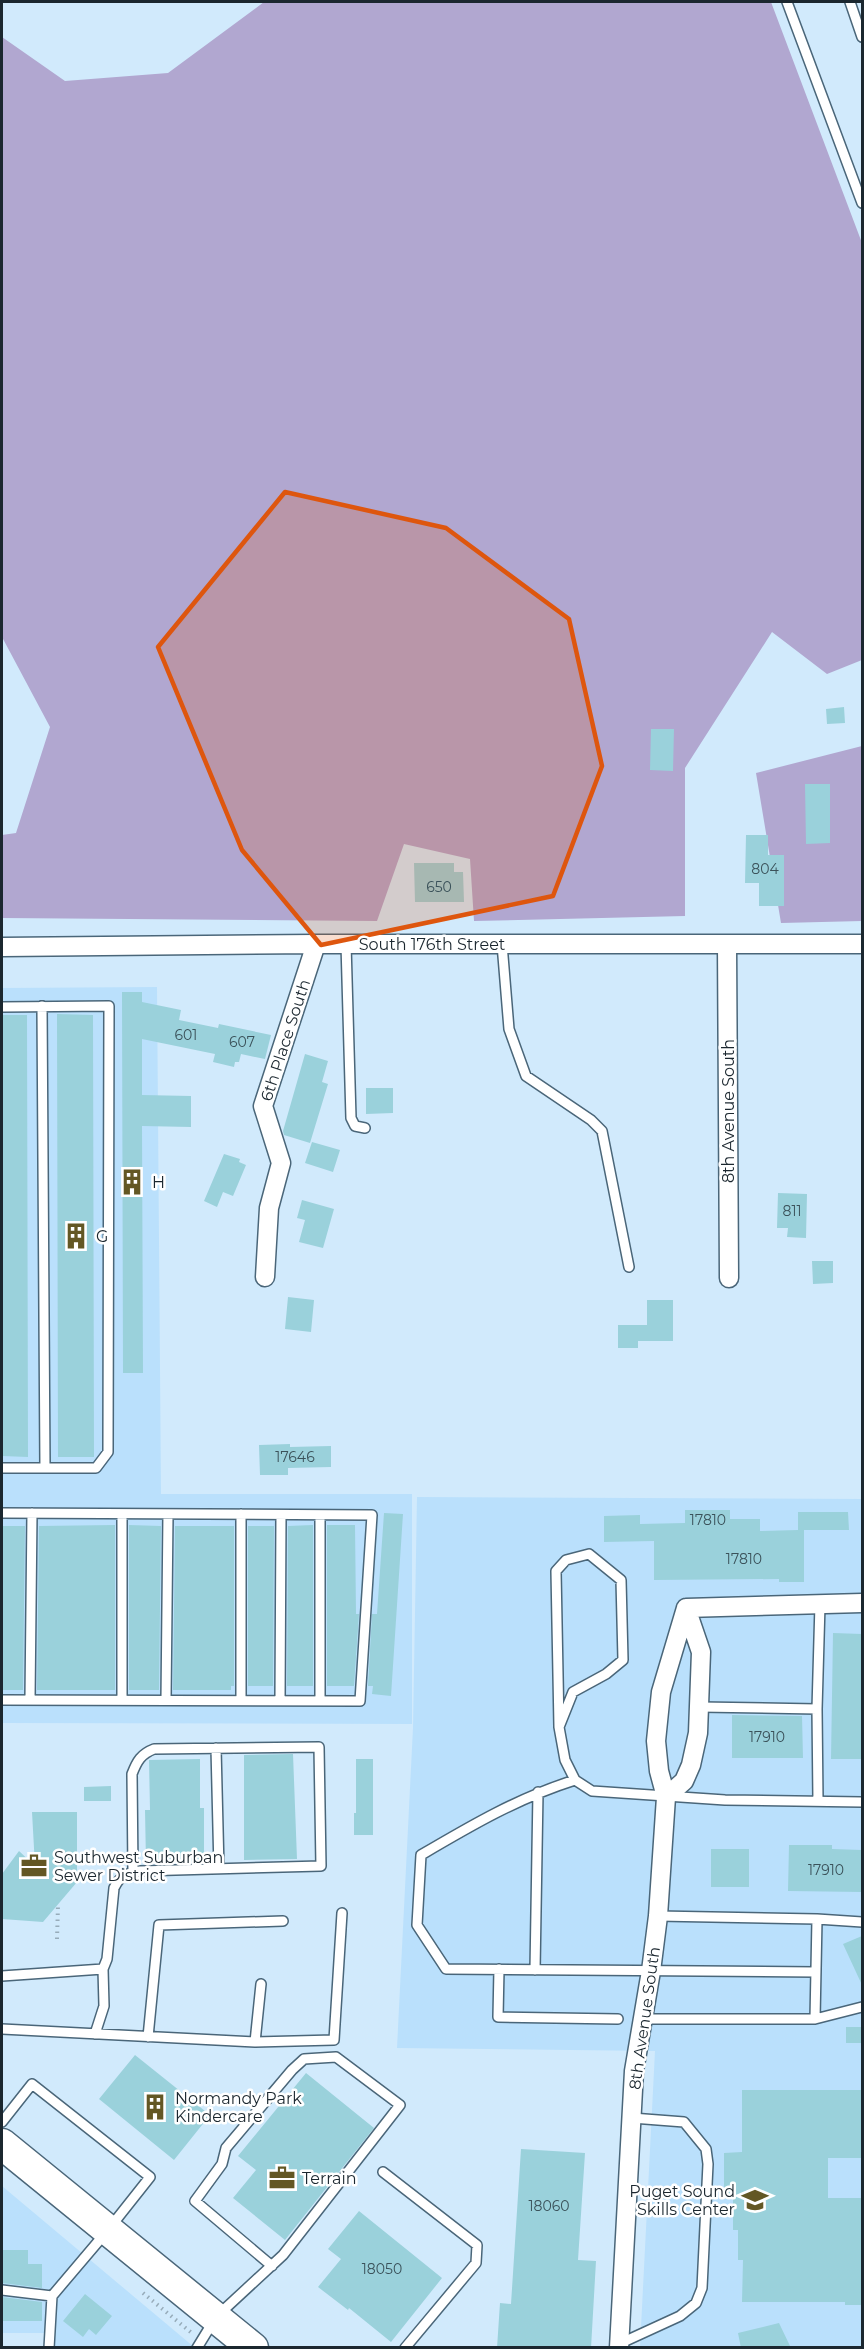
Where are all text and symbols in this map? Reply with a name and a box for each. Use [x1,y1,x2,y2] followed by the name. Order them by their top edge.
[751,860,779,878] house number: 804
[426,878,452,896] house number: 650
[359,935,506,954] street label: South 176th Street
[257,977,314,1104] street label: 6th Place South
[175,1026,197,1044] house number: 601
[229,1033,255,1051] house number: 607
[719,1039,738,1183] street label: 8th Avenue South
[117,1167,147,1197] building icon: H
[152,1173,165,1192] place label: H
[782,1202,802,1220] house number: 811
[61,1221,91,1251] building icon: G
[96,1227,108,1246] place label: G
[275,1448,315,1466] house number: 17646
[690,1511,726,1529] house number: 17810
[726,1550,762,1568] house number: 17810
[749,1728,785,1746] house number: 17910
[54,1848,223,1885] place label: Southwest Suburban Sewer District
[19,1851,49,1881] office icon: Southwest Suburban Sewer District
[808,1861,844,1879] house number: 17910
[625,1945,664,2091] street label: 8th Avenue South
[175,2089,302,2126] place label: Normandy Park Kindercare
[140,2092,170,2122] building icon: Normandy Park Kindercare
[267,2163,297,2193] office icon: Terrain
[302,2169,357,2188] place label: Terrain
[629,2182,735,2219] place label: Puget Sound Skills Center
[740,2185,770,2215] school or university icon: Puget Sound Skills Center
[528,2197,570,2215] house number: 18060
[362,2260,402,2278] house number: 18050

